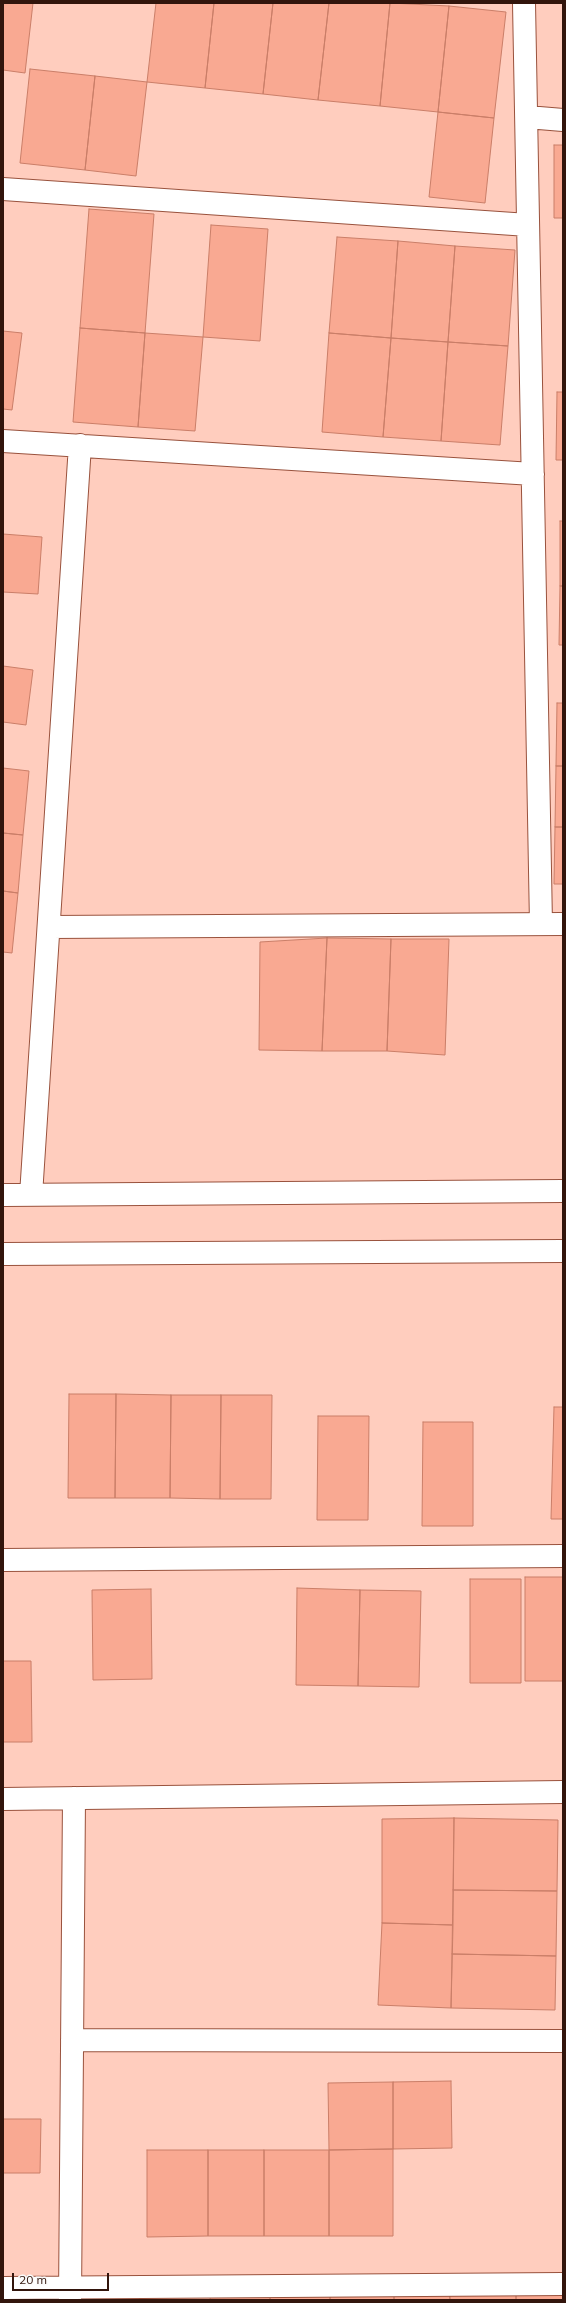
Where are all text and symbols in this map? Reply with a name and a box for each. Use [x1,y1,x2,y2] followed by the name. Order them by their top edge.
[14,2265,111,2291] scale bar
[19,2272,47,2287] text: 20 m

